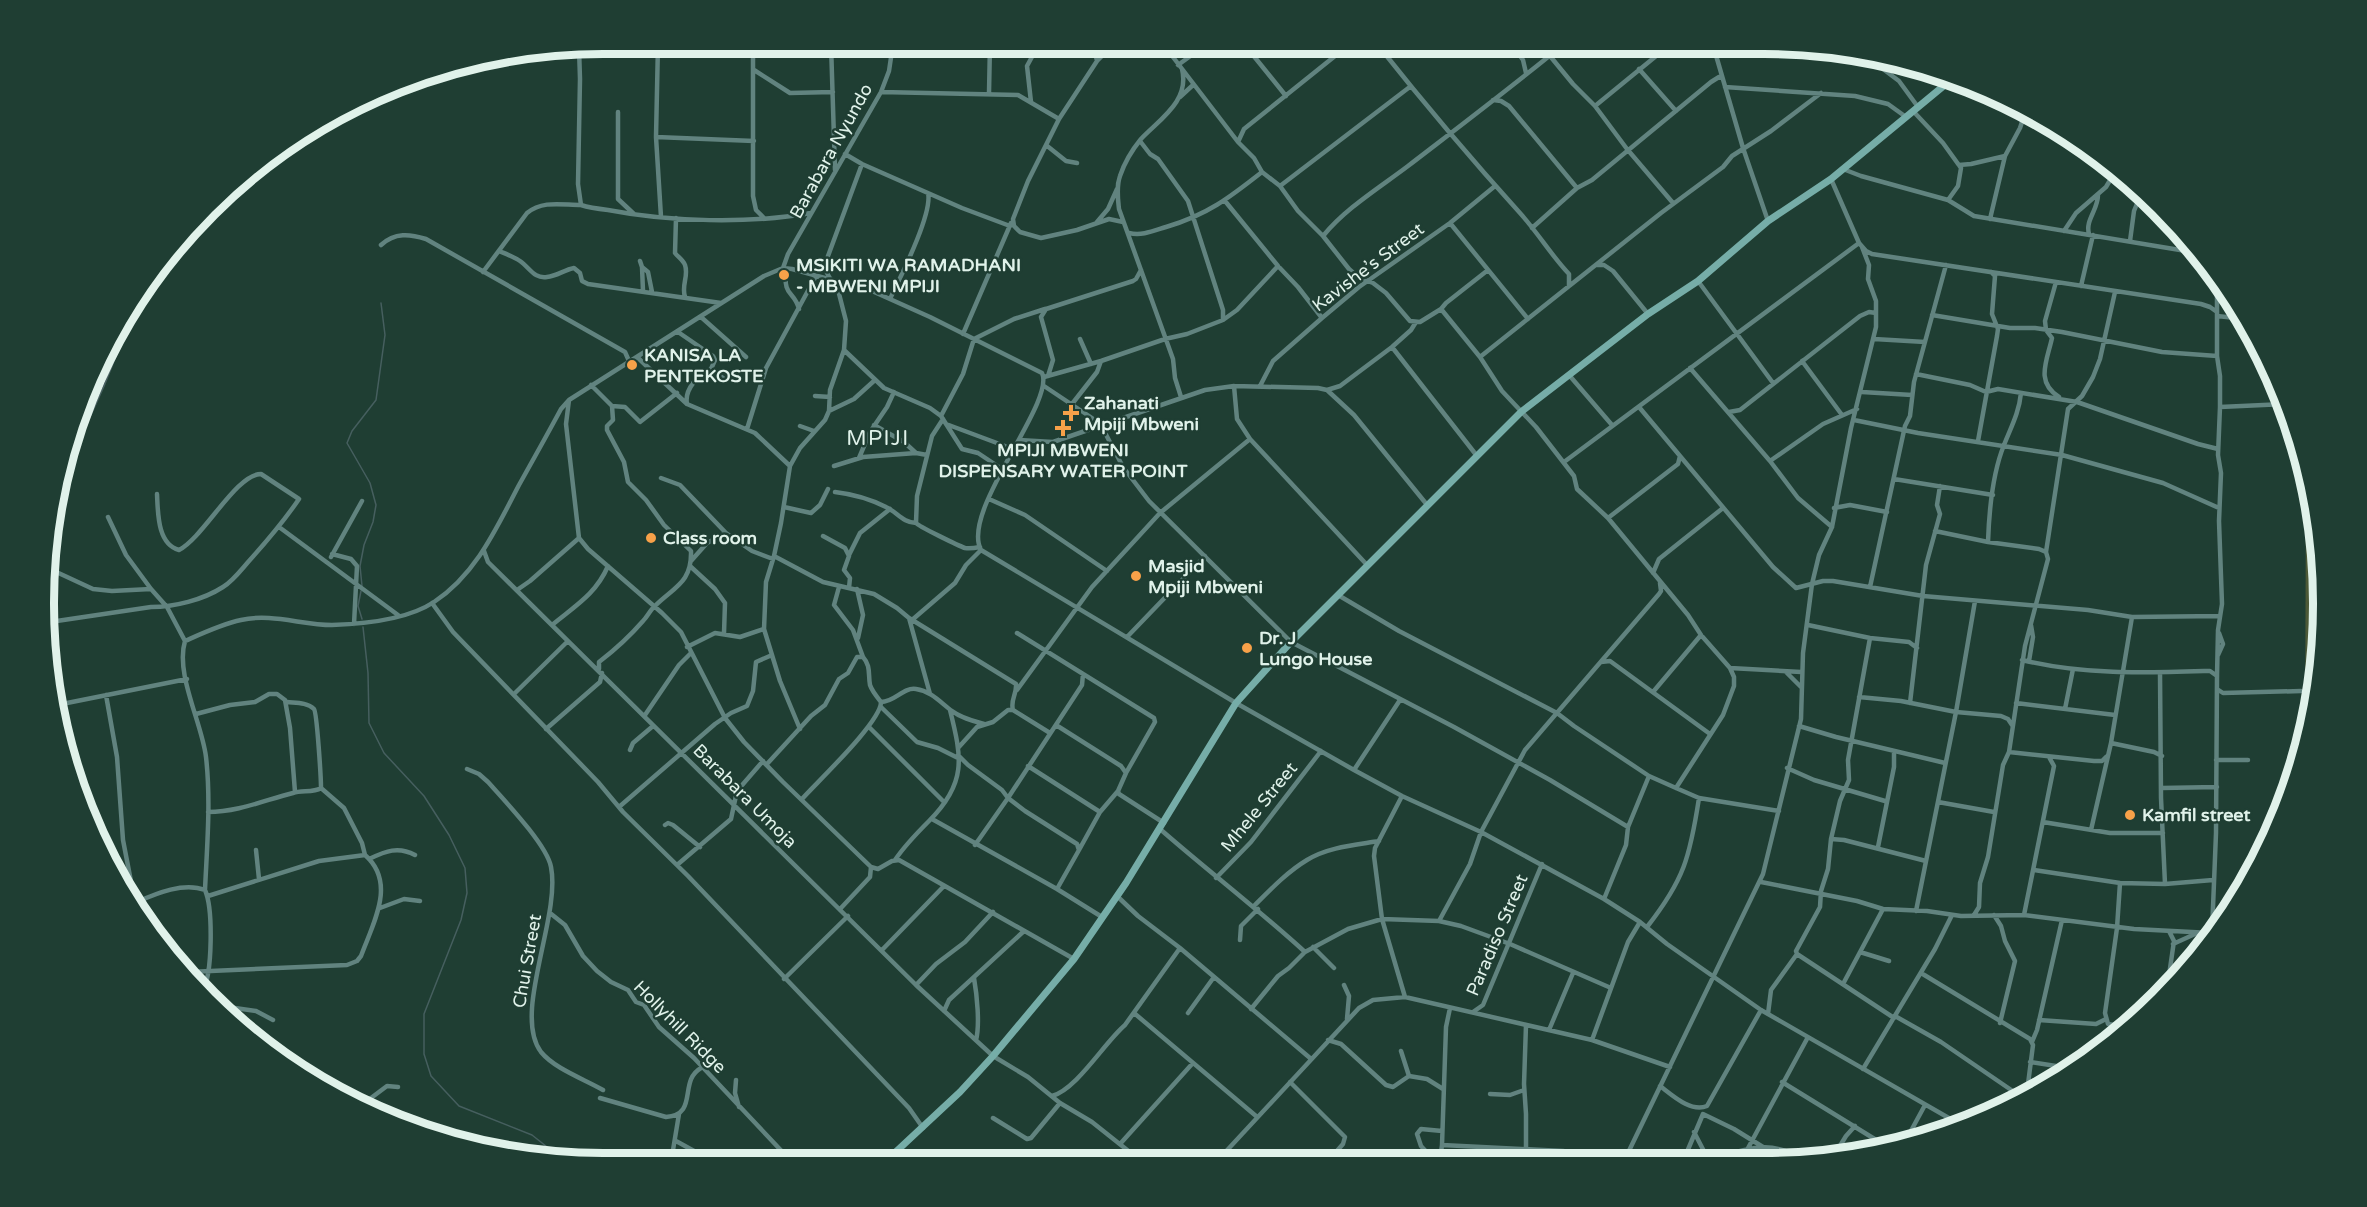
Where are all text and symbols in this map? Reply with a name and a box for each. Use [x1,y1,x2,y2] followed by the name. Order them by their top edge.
[785,80,877,222] street label: Barabara Nyundo
[1308,218,1428,316] street label: Kavishe’s Street
[796,254,1021,297] place label: MSIKITI WA RAMADHANI - MBWENI MPIJI
[777,268,791,282] marker: MSIKITI WA RAMADHANI - MBWENI MPIJI
[644,344,763,387] place label: KANISA LA PENTEKOSTE
[625,358,639,372] marker: KANISA LA PENTEKOSTE
[1084,392,1199,435] place label: Zahanati Mpiji Mbweni
[1062,404,1080,422] marker: Zahanati Mpiji Mbweni
[1054,419,1072,437] marker: MPIJI MBWENI DISPENSARY WATER POINT
[846,426,910,451] district label: MPIJI
[939,439,1189,482] place label: MPIJI MBWENI DISPENSARY WATER POINT
[663,527,757,549] place label: Class room
[644,531,658,545] marker: Class room
[1148,555,1263,598] place label: Masjid Mpiji Mbweni
[1129,569,1143,583] marker: Masjid Mpiji Mbweni
[1259,627,1372,670] place label: Dr. J Lungo House
[1240,641,1254,655] marker: Dr. J Lungo House
[688,739,802,853] street label: Barabara Umoja
[1216,758,1302,856] street label: Mhele Street
[2142,804,2251,826] place label: Kamfil street
[2123,808,2137,822] marker: Kamfil street
[1461,871,1533,999] street label: Paradiso Street
[508,912,546,1010] street label: Chui Street
[629,976,731,1078] street label: Hollyhill Ridge

